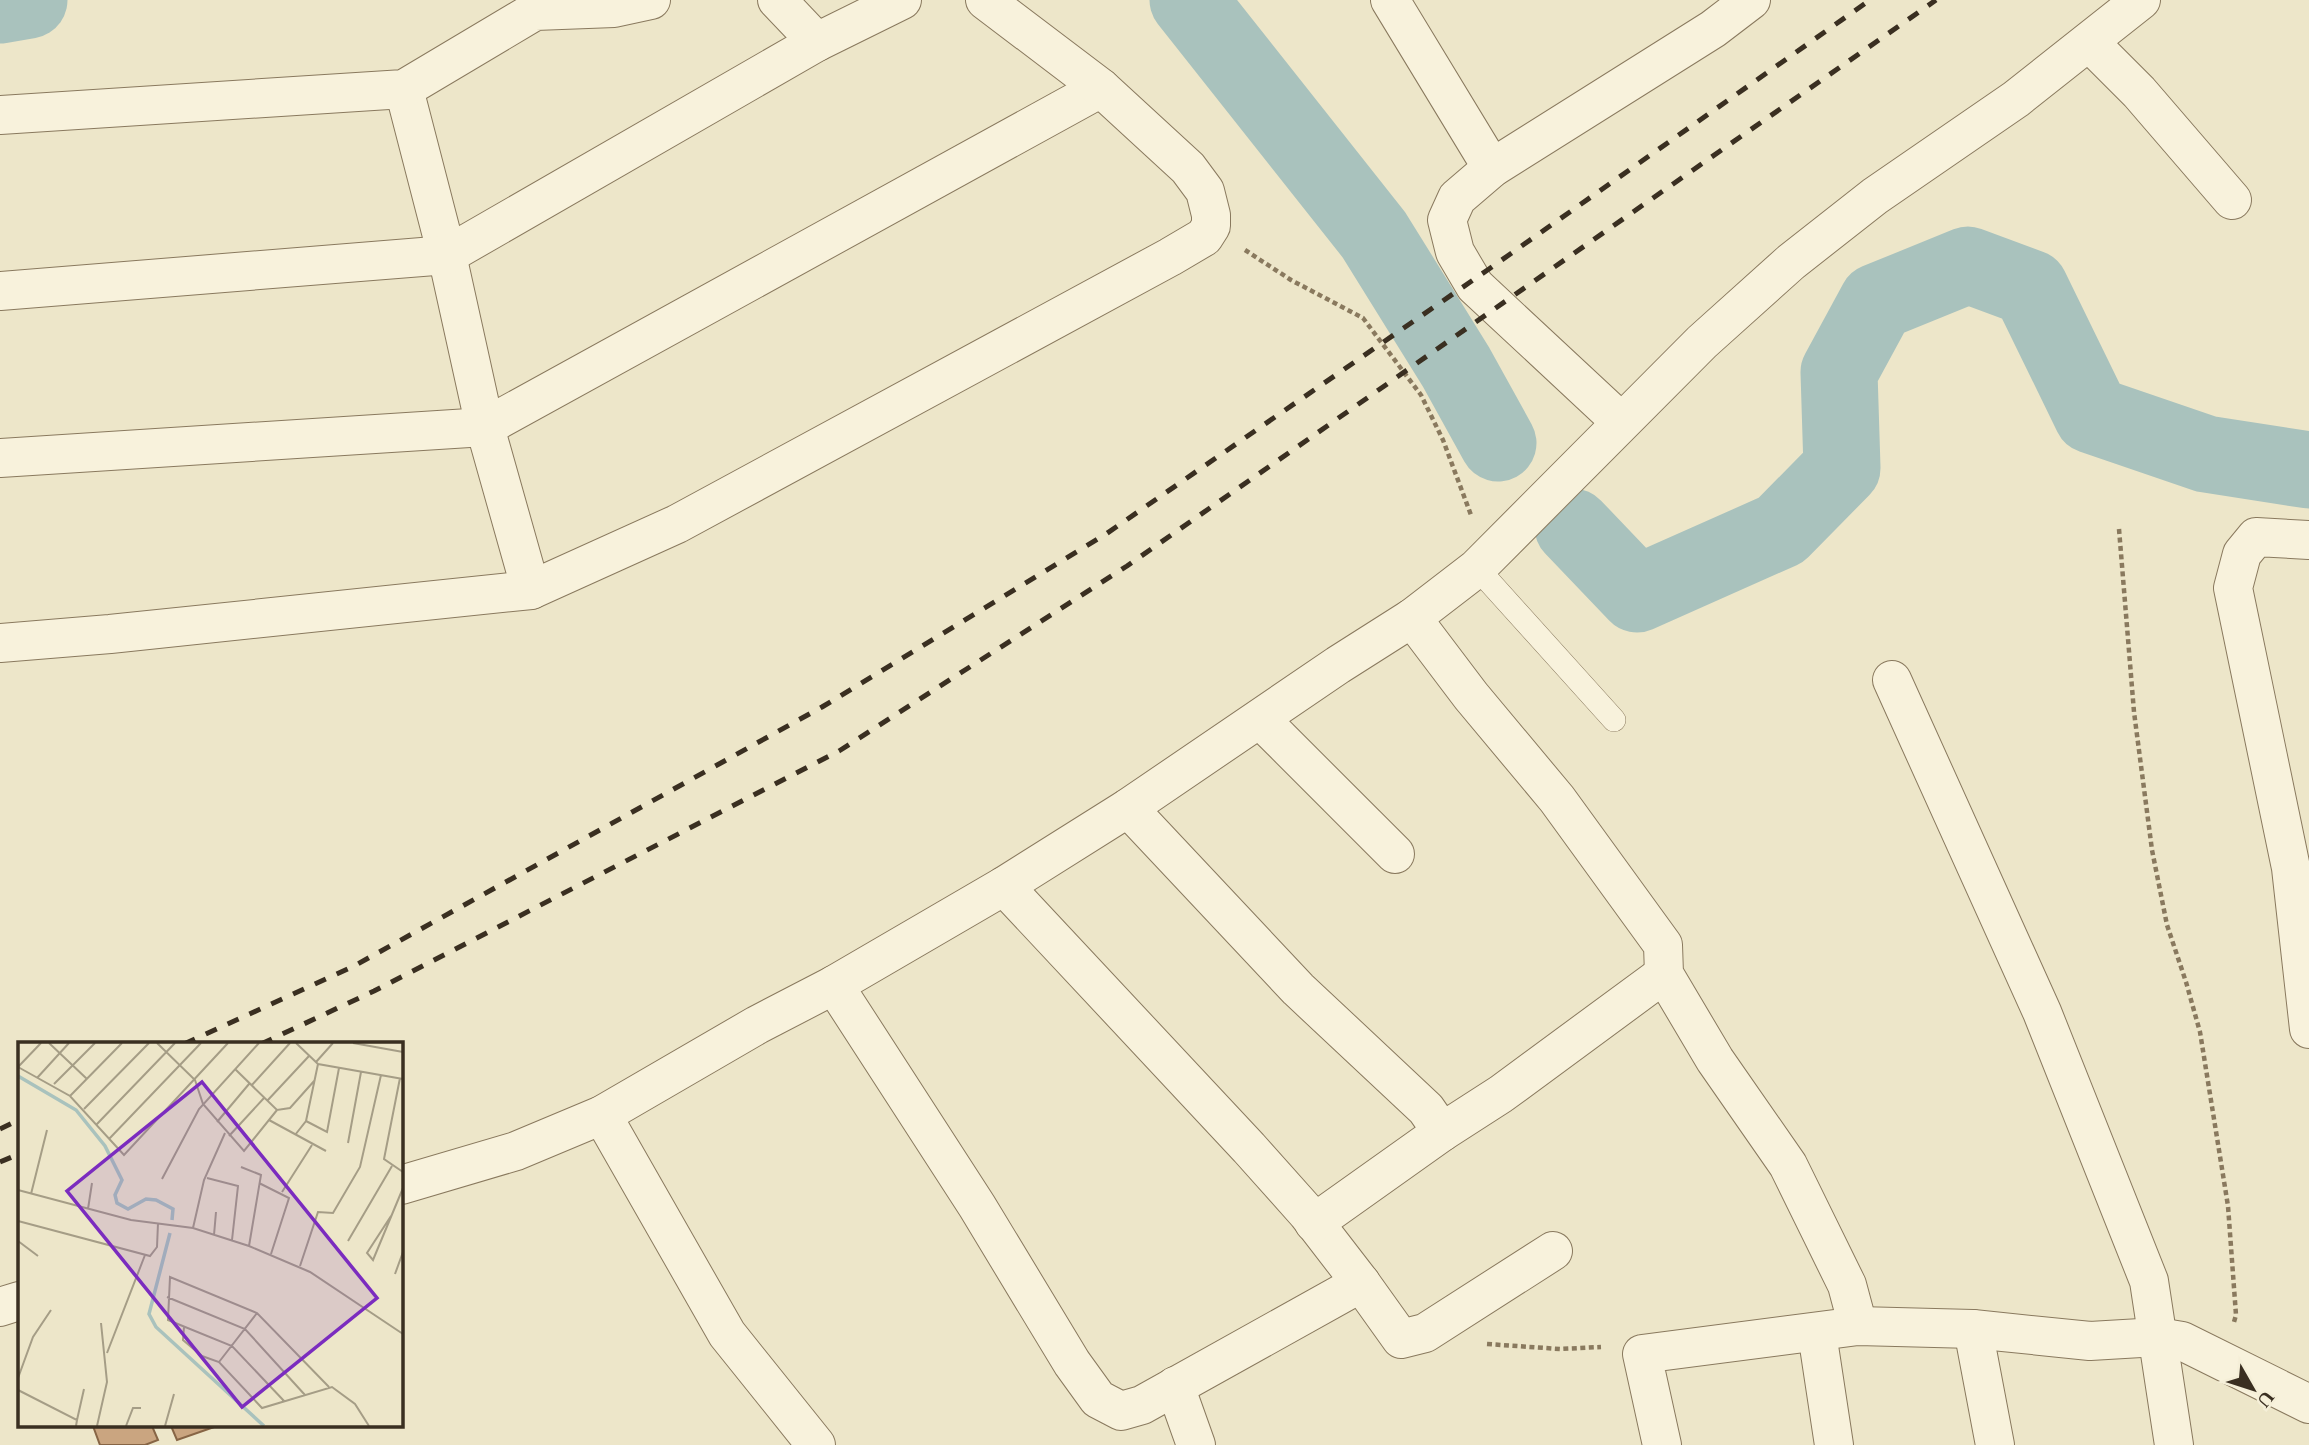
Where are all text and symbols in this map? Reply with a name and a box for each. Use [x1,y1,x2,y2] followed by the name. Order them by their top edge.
[18,1042,402,1428] inset map
[2218,1354,2288,1424] north arrow
[2249,1383,2281,1414] text: U

